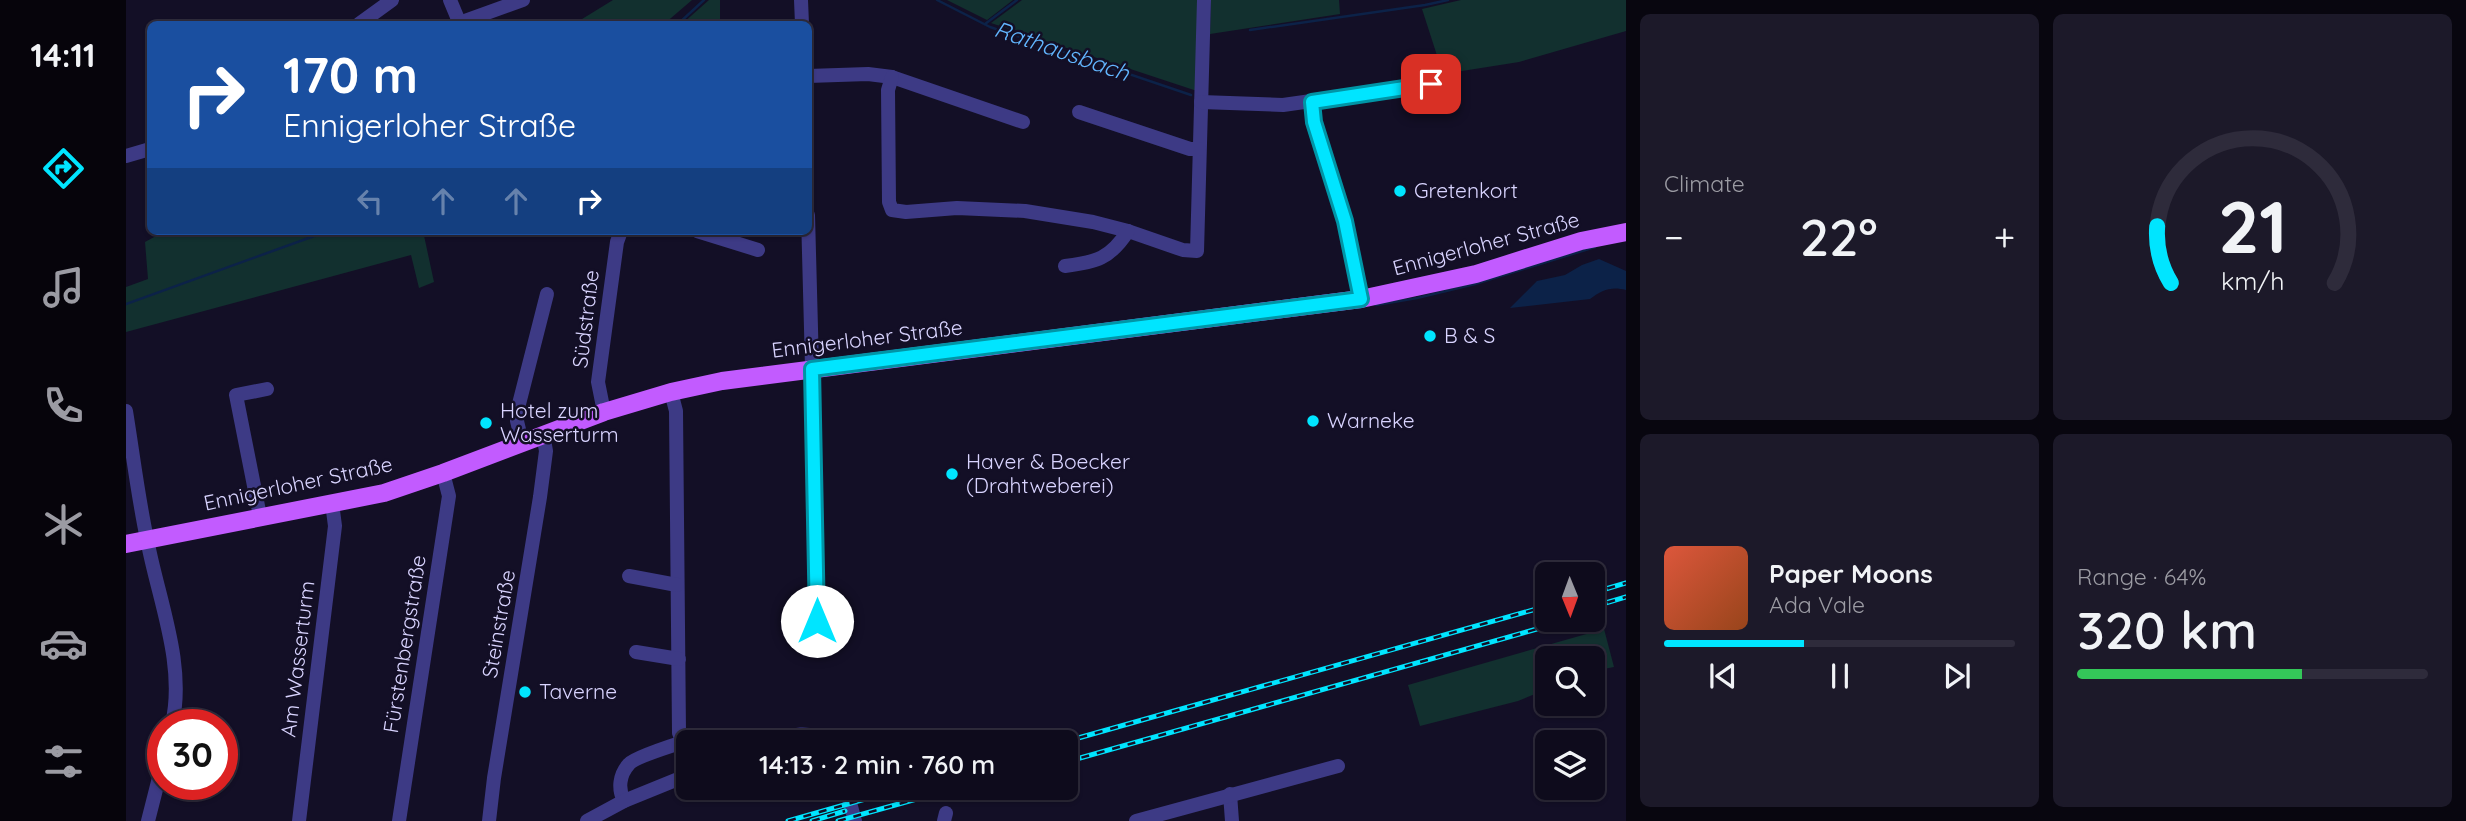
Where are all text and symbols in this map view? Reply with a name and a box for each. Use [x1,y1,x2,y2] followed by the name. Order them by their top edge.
[991,14,1134,87] water label: Rathausbach
[31,35,95,75] text: 14:11
[283,44,418,105] text: 170 m
[168,49,259,140] icon: right
[1401,54,1461,114] pin
[1412,65,1450,103] icon: arrive
[283,105,576,145] text: Ennigerloher Straße
[39,144,88,193] icon: directions
[1664,169,1745,198] text: Climate
[1414,177,1518,203] place label: Gretenkort
[2218,180,2287,271] text: 21
[351,182,389,220] icon: left
[424,182,462,220] icon: ahead
[497,182,535,220] icon: ahead
[570,182,608,220] icon: right
[1392,183,1408,199] marker: Gretenkort
[1800,204,1878,269] text: 22°
[1389,206,1582,280] street label: Ennigerloher Straße
[1664,213,1684,261] text: −
[1994,213,2015,261] text: +
[39,263,88,312] icon: music
[2221,265,2284,296] text: km/h
[566,268,604,369] street label: Südstraße
[770,313,964,363] street label: Ennigerloher Straße
[1444,322,1495,348] place label: B & S
[1422,328,1438,344] marker: B & S
[39,381,88,430] icon: phone
[500,397,619,447] place label: Hotel zum Wasserturm
[1327,407,1415,433] place label: Warneke
[1305,413,1321,429] marker: Warneke
[478,415,494,431] marker: Hotel zum Wasserturm
[966,448,1130,498] place label: Haver & Boecker (Drahtweberei)
[201,450,395,516] street label: Ennigerloher Straße
[944,466,960,482] marker: Haver & Boecker (Drahtweberei)
[39,500,88,549] icon: climate
[377,553,431,735] street label: Fürstenbergstraße
[1769,557,1933,590] text: Paper Moons
[1535,562,1605,632] north arrow
[1535,562,1605,800] map controls
[2077,562,2206,591] text: Range · 64%
[476,568,520,680] street label: Steinstraße
[275,579,319,739] street label: Am Wasserturm
[780,584,854,658] position arrow
[1769,590,1865,619] text: Ada Vale
[2077,597,2257,662] text: 320 km
[39,619,88,668] icon: car
[1535,646,1605,716] button: search
[1704,657,1742,695] icon: previous
[1821,657,1859,695] icon: pause
[1938,657,1976,695] icon: next
[539,678,617,704] place label: Taverne
[517,684,533,700] marker: Taverne
[147,709,238,800] speed limit sign: 30
[1535,730,1605,800] button: layers
[39,737,88,786] icon: filters
[759,748,995,781] text: 14:13 · 2 min · 760 m

